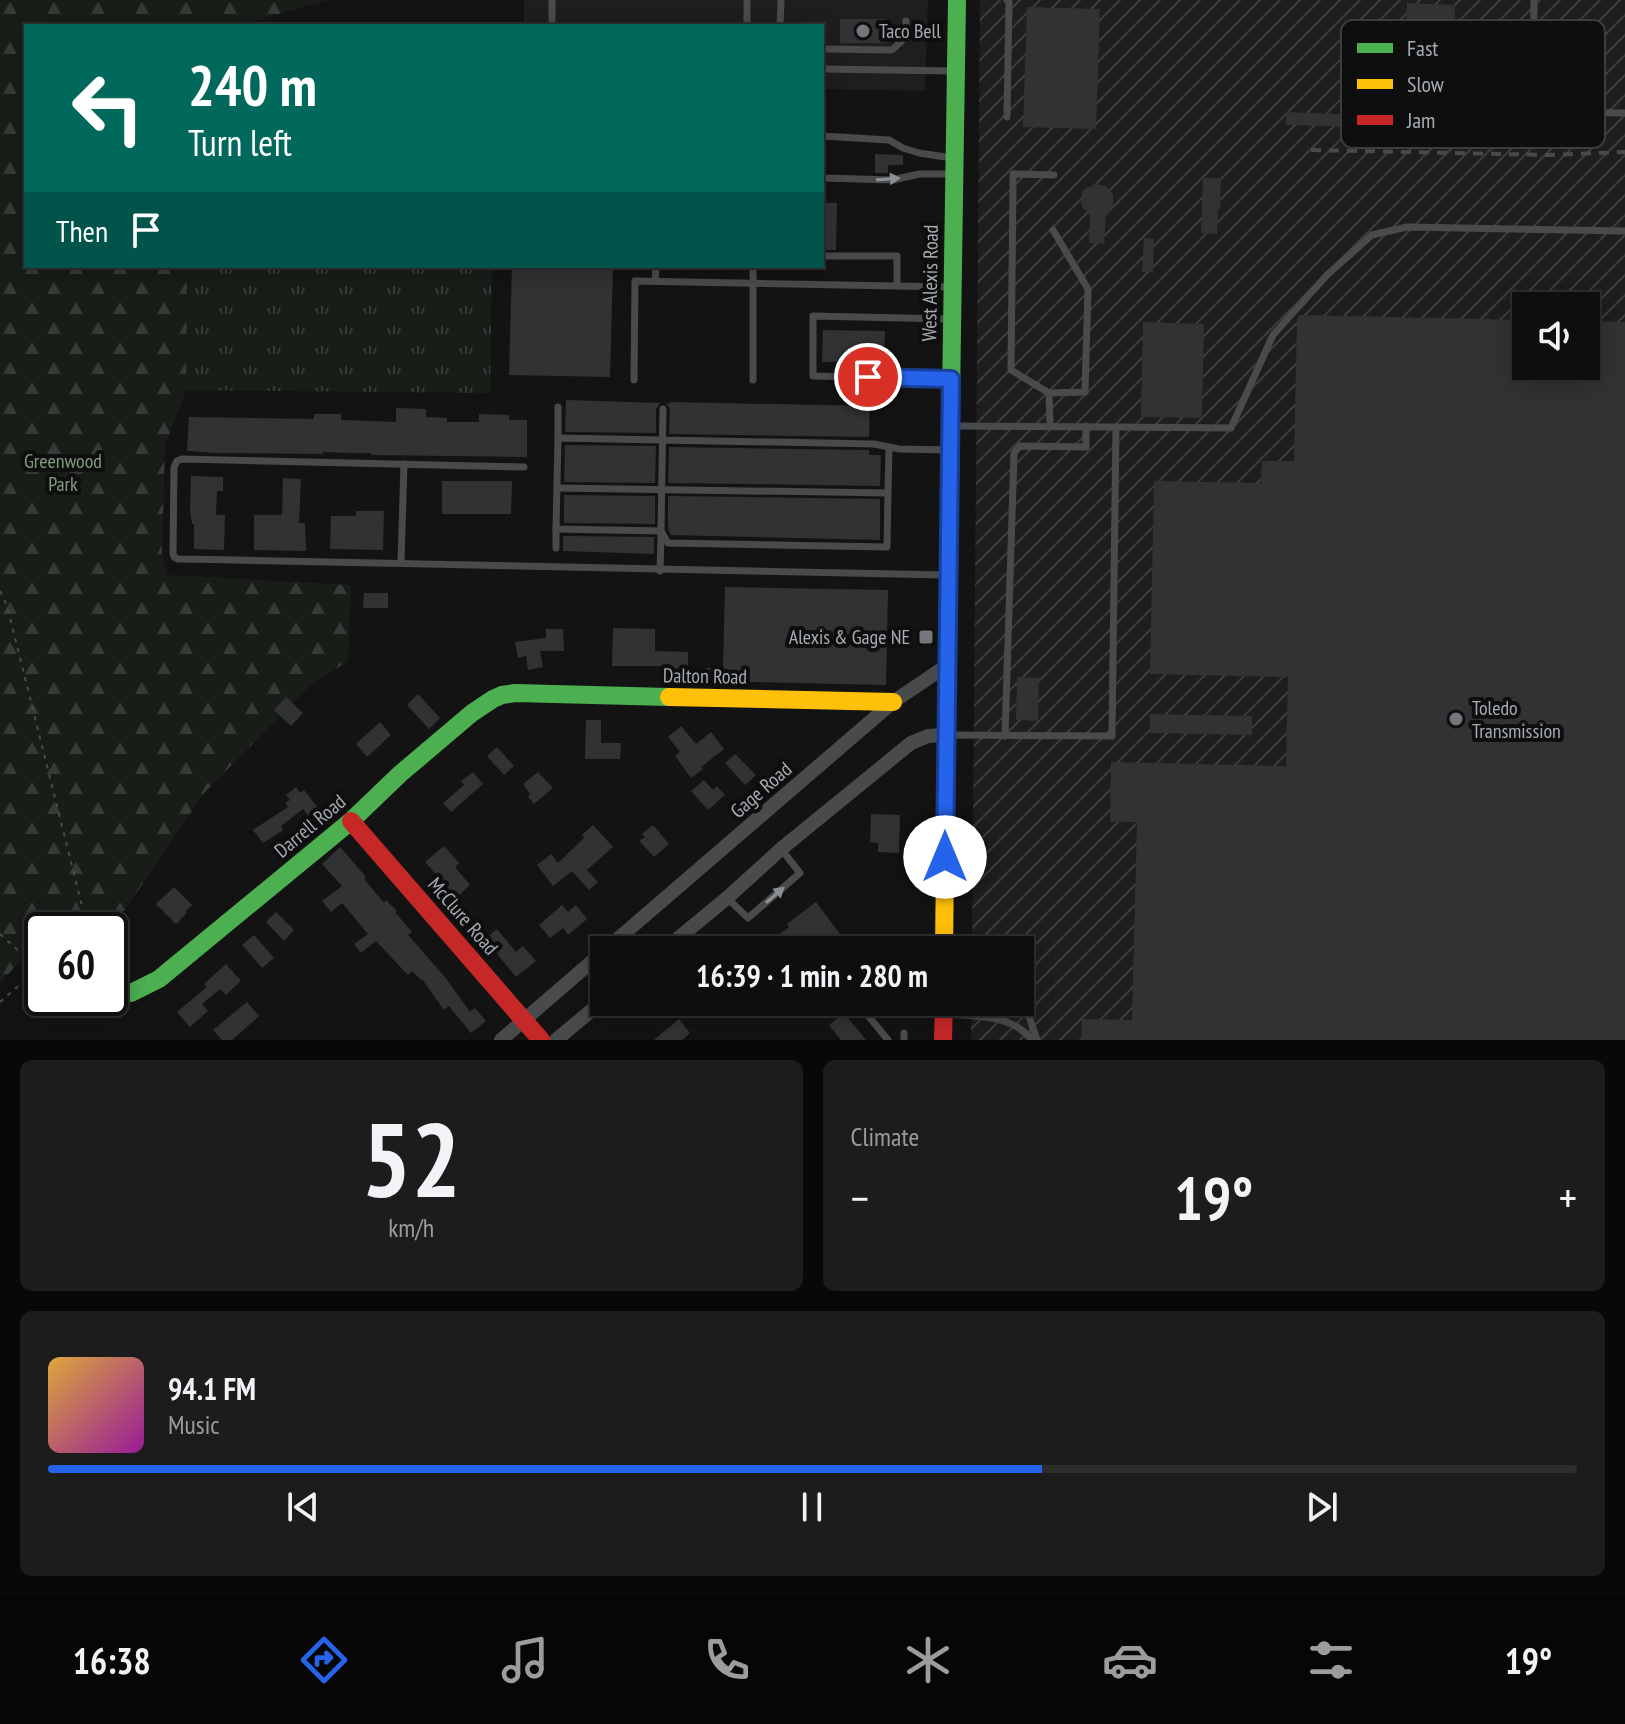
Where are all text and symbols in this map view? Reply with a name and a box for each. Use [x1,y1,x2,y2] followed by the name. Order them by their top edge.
[879,18,941,44] place label: Taco Bell
[1341,20,1605,148] legend
[854,22,872,40] marker: Taco Bell
[1407,34,1438,62] text: Fast
[188,49,317,121] text: 240 m
[56,56,160,160] icon: left
[1407,70,1444,98] text: Slow
[1406,106,1435,134] text: Jam
[188,119,292,166] text: Turn left
[876,172,901,185] one-way arrow
[124,208,168,252] icon: arrive
[56,211,108,250] text: Then
[916,224,944,342] street label: West Alexis Road
[1512,292,1600,380] map controls
[1512,292,1600,380] button: sound
[834,343,902,411] pin
[846,355,890,399] icon: arrive
[24,448,102,497] park label: Greenwood Park
[789,624,910,650] place label: Alexis & Gage NE
[917,628,935,646] marker: Alexis & Gage NE
[663,662,747,690] street label: Dalton Road
[1472,695,1561,744] place label: Toledo Transmission
[1447,710,1465,728] marker: Toledo Transmission
[725,756,797,824] street label: Gage Road
[269,789,351,863] street label: Darrell Road
[903,815,987,899] position arrow
[422,872,504,960] street label: McClure Road
[764,887,784,904] one-way arrow
[24,912,128,1016] speed limit sign: 60
[696,956,928,995] text: 16:39 · 1 min · 280 m
[362,1091,461,1226] text: 52
[851,1120,919,1153] text: Climate
[1174,1159,1253,1237] text: 19°
[851,1169,869,1226] text: −
[1559,1169,1577,1226] text: +
[388,1211,434,1244] text: km/h
[168,1369,256,1408] text: 94.1 FM
[168,1408,220,1441] text: Music
[281,1485,325,1529] icon: previous
[790,1485,834,1529] icon: pause
[1300,1485,1344,1529] icon: next
[296,1632,352,1688] icon: directions
[497,1632,553,1688] icon: music
[699,1632,755,1688] icon: phone
[900,1632,956,1688] icon: climate
[1102,1632,1158,1688] icon: car
[1303,1632,1359,1688] icon: filters
[73,1637,151,1684] text: 16:38
[1505,1637,1552,1684] text: 19°

